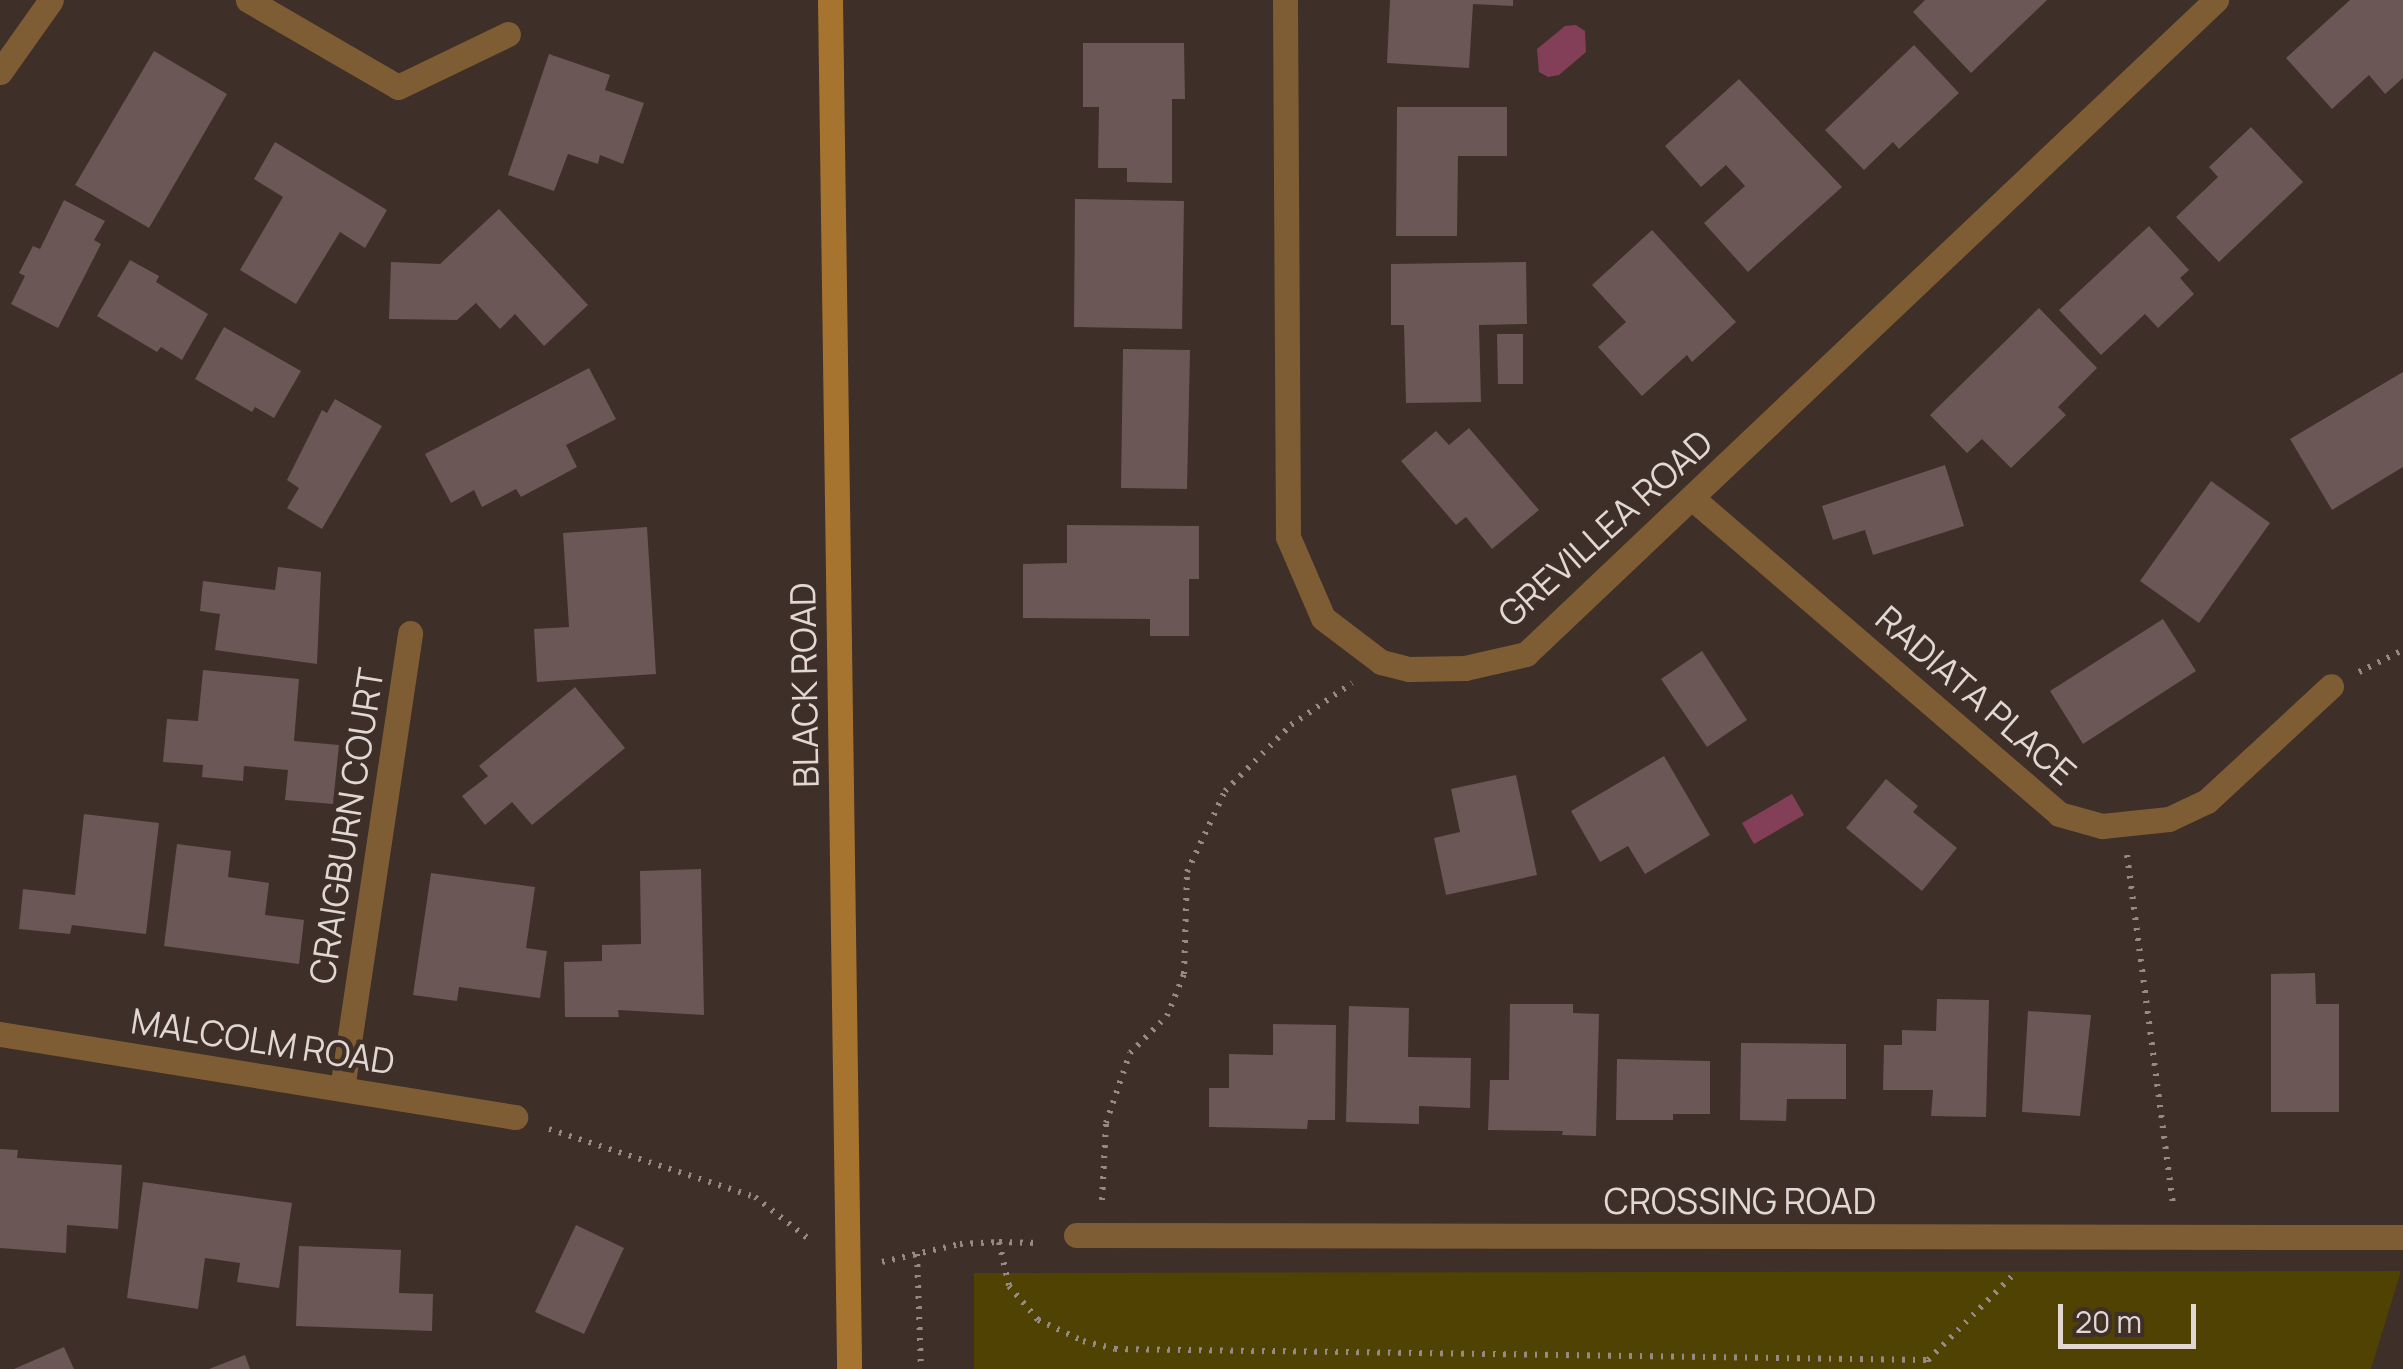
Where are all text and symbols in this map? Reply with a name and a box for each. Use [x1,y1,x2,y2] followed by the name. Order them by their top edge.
[1489,421,1721,635] street label: GREVILLEA ROAD
[781,582,827,788] street label: BLACK ROAD
[1868,597,2084,793] street label: RADIATA PLACE
[300,665,392,987] street label: CRAIGBURN COURT
[128,999,398,1083] street label: MALCOLM ROAD
[1604,1180,1876,1222] street label: CROSSING ROAD
[2063,1284,2200,1346] scale bar
[2075,1301,2142,1342] text: 20 m

